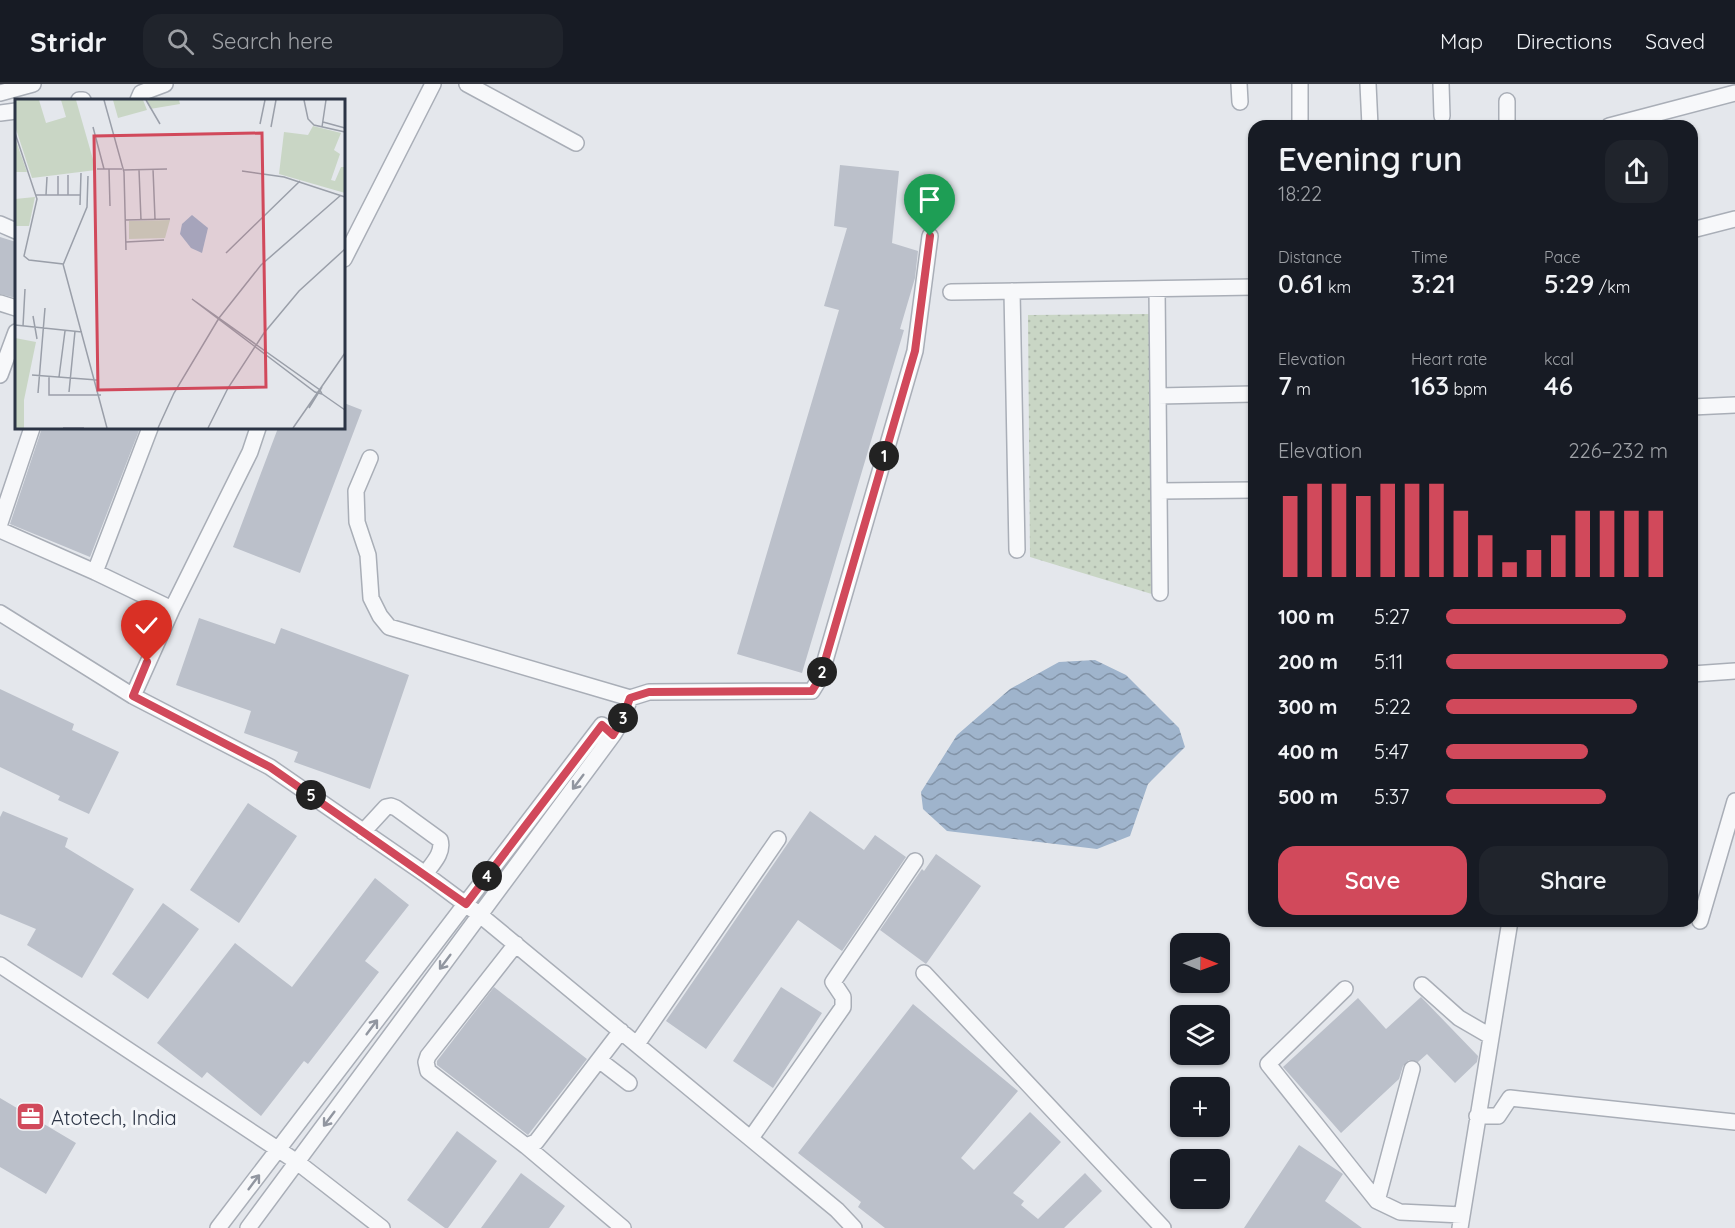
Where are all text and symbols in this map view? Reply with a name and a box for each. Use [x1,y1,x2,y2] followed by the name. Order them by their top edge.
[143,14,563,68] search box
[30,24,107,59] text: Stridr
[164,25,197,58] icon: search
[212,27,333,55] text: Search here
[1440,28,1483,54] text: Map
[1516,28,1612,54] text: Directions
[1645,28,1705,54] text: Saved
[15,99,345,429] inset map
[1278,138,1463,179] text: Evening run
[1605,140,1668,203] button: share
[904,174,955,236] pin
[1278,181,1322,206] text: 18:22
[913,183,946,216] icon: arrive
[1278,247,1342,267] text: Distance
[1411,247,1448,267] text: Time
[1544,247,1580,267] text: Pace
[1278,267,1324,300] text: 0.61
[1411,267,1456,300] text: 3:21
[1544,267,1594,300] text: 5:29
[1324,277,1351,297] text: km
[1594,277,1630,297] text: /km
[1278,349,1345,369] text: Elevation
[1411,349,1487,369] text: Heart rate
[1544,349,1574,369] text: kcal
[1278,369,1292,402] text: 7
[1411,369,1449,402] text: 163
[1544,369,1573,402] text: 46
[1292,379,1311,399] text: m
[1449,379,1487,399] text: bpm
[1278,438,1362,463] text: Elevation
[1569,438,1668,463] text: 226–232 m
[869,441,899,471] pin: 1
[881,446,887,466] text: 1
[121,600,172,662] pin
[1278,604,1334,629] text: 100 m
[1374,604,1410,629] text: 5:27
[130,609,163,642] icon: check
[1278,649,1338,674] text: 200 m
[1374,649,1403,674] text: 5:11
[807,657,837,687] pin: 2
[817,662,827,682] text: 2
[1278,694,1337,719] text: 300 m
[1374,694,1411,719] text: 5:22
[608,703,638,733] pin: 3
[619,708,627,728] text: 3
[1278,739,1338,764] text: 400 m
[1374,739,1409,764] text: 5:47
[572,774,585,790] one-way arrow
[296,780,326,810] pin: 5
[1278,784,1338,809] text: 500 m
[1374,784,1409,809] text: 5:37
[306,785,316,805] text: 5
[1278,846,1467,915] button: Save
[1479,846,1668,915] button: Share
[472,861,502,891] pin: 4
[482,866,492,886] text: 4
[1170,933,1230,993] north arrow
[1170,933,1230,1209] map controls
[439,954,452,970] one-way arrow
[1170,1005,1230,1065] button: layers
[366,1019,379,1035] one-way arrow
[1170,1077,1230,1137] button: +
[14,1101,46,1133] office icon: Atotech, India
[51,1105,177,1130] place label: Atotech, India
[323,1110,336,1126] one-way arrow
[1170,1149,1230,1209] button: −
[247,1174,260,1190] one-way arrow

